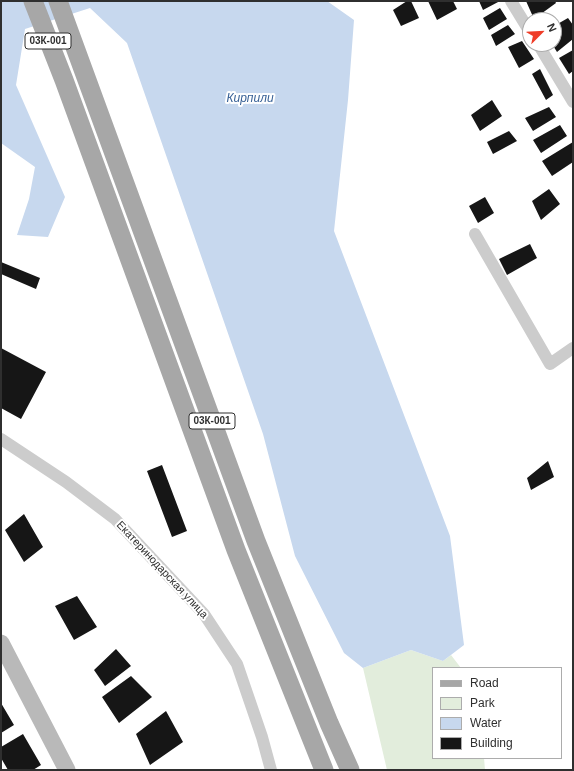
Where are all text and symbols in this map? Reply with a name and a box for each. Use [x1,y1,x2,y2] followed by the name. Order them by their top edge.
[522,12,562,52] north arrow
[545,21,559,34] text: N
[25,33,71,49] road number: 03К-001
[226,92,274,106] water label: Кирпили
[189,413,235,429] road number: 03К-001
[113,519,211,621] street label: Екатеринодарская улица
[432,667,562,759] legend
[470,676,499,690] text: Road
[470,696,495,710] text: Park
[470,716,502,730] text: Water
[470,736,513,750] text: Building

